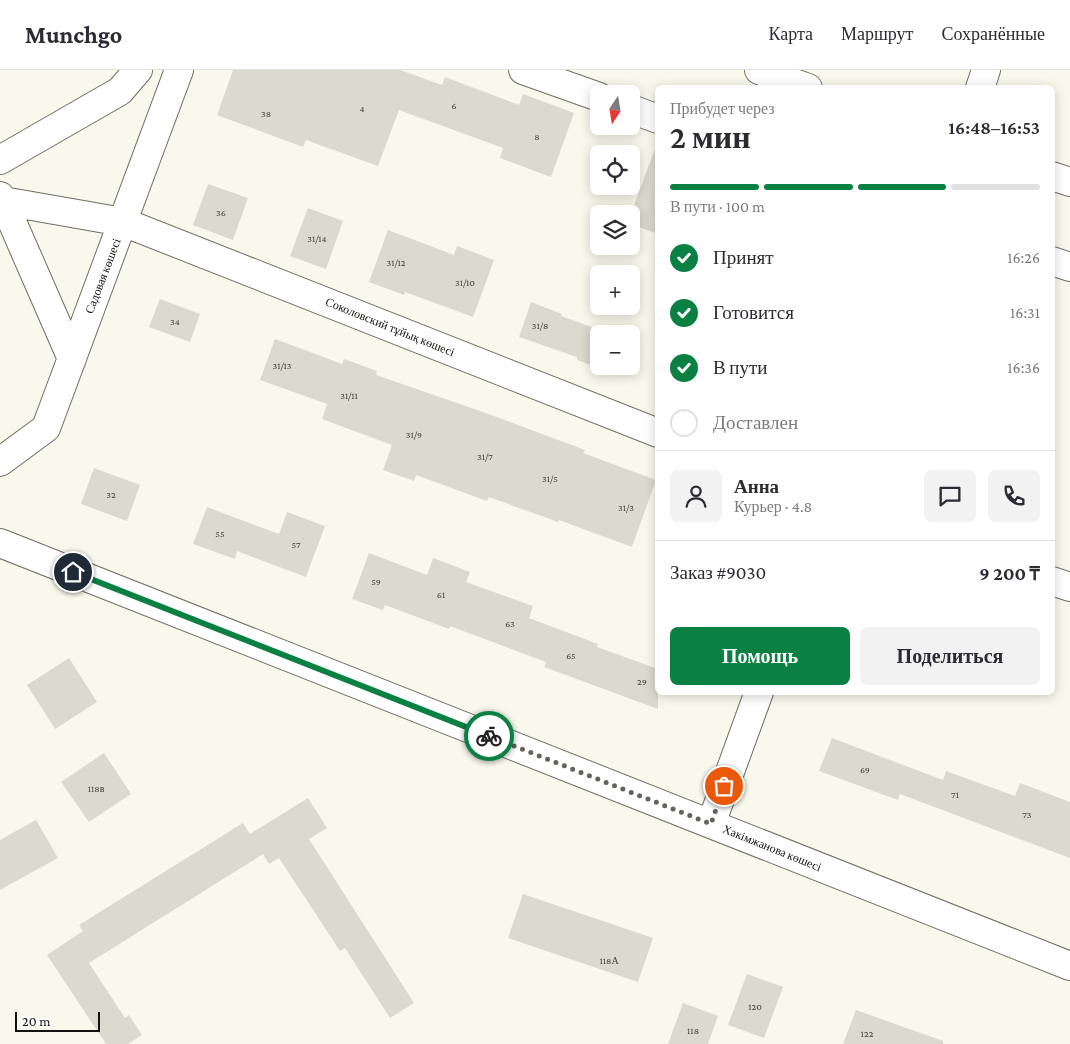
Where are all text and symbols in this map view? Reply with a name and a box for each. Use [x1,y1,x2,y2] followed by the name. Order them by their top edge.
[25,21,122,48] text: Munchgo
[768,24,813,44] text: Карта
[841,24,913,44] text: Маршрут
[941,24,1045,44] text: Сохранённые
[590,85,640,135] north arrow
[590,85,640,375] map controls
[451,100,457,111] house number: 6
[670,100,775,117] text: Прибудет через
[359,103,365,114] house number: 4
[261,108,271,119] house number: 38
[948,117,1040,138] text: 16:48–16:53
[670,119,751,155] text: 2 мин
[534,131,540,142] house number: 8
[590,145,640,195] button: locate
[670,198,765,215] text: В пути · 100 m
[590,205,640,255] button: layers
[216,207,226,218] house number: 36
[307,233,327,244] house number: 31/14
[82,236,124,316] street label: Садовая көшесі
[670,244,698,272] icon: check
[713,247,774,268] text: Принят
[1007,249,1040,266] text: 16:26
[386,257,406,268] house number: 31/12
[590,265,640,315] button: +
[455,277,475,288] house number: 31/10
[323,295,457,360] street label: Соколовский тұйық көшесі
[670,299,698,327] icon: check
[713,302,794,323] text: Готовится
[1010,304,1040,321] text: 16:31
[170,316,180,327] house number: 34
[532,320,548,331] house number: 31/8
[590,325,640,375] button: −
[670,354,698,382] icon: check
[713,357,767,378] text: В пути
[1007,359,1040,376] text: 16:36
[272,360,292,371] house number: 31/13
[340,390,358,401] house number: 31/11
[713,412,798,433] text: Доставлен
[406,429,422,440] house number: 31/9
[477,451,493,462] house number: 31/7
[670,470,722,522] button: person
[924,470,976,522] button: chat
[988,470,1040,522] button: phone
[542,473,558,484] house number: 31/5
[734,476,779,497] text: Анна
[106,489,116,500] house number: 32
[734,498,812,515] text: Курьер · 4.8
[618,502,634,513] house number: 31/3
[215,528,225,539] house number: 55
[291,539,301,550] house number: 57
[52,551,94,593] pin
[59,558,87,586] icon: home
[670,562,766,583] text: Заказ #9030
[979,563,1040,584] text: 9 200 ₸
[371,576,381,587] house number: 59
[437,589,445,600] house number: 61
[505,618,515,629] house number: 63
[670,627,850,685] button: Помощь
[860,627,1040,685] button: Поделиться
[566,650,576,661] house number: 65
[637,676,647,687] house number: 29
[464,711,514,761] courier
[475,722,503,750] icon: bike
[860,764,870,775] house number: 69
[703,765,745,807] pin
[710,772,738,800] icon: bag
[88,783,105,794] house number: 118в
[951,789,959,800] house number: 71
[1022,809,1032,820] house number: 73
[721,822,824,874] street label: Хакімжанова көшесі
[599,955,619,966] house number: 118А
[748,1001,762,1012] house number: 120
[15,1009,100,1032] scale bar
[22,1013,50,1029] text: 20 m
[687,1025,699,1036] house number: 118
[861,1028,874,1039] house number: 122

